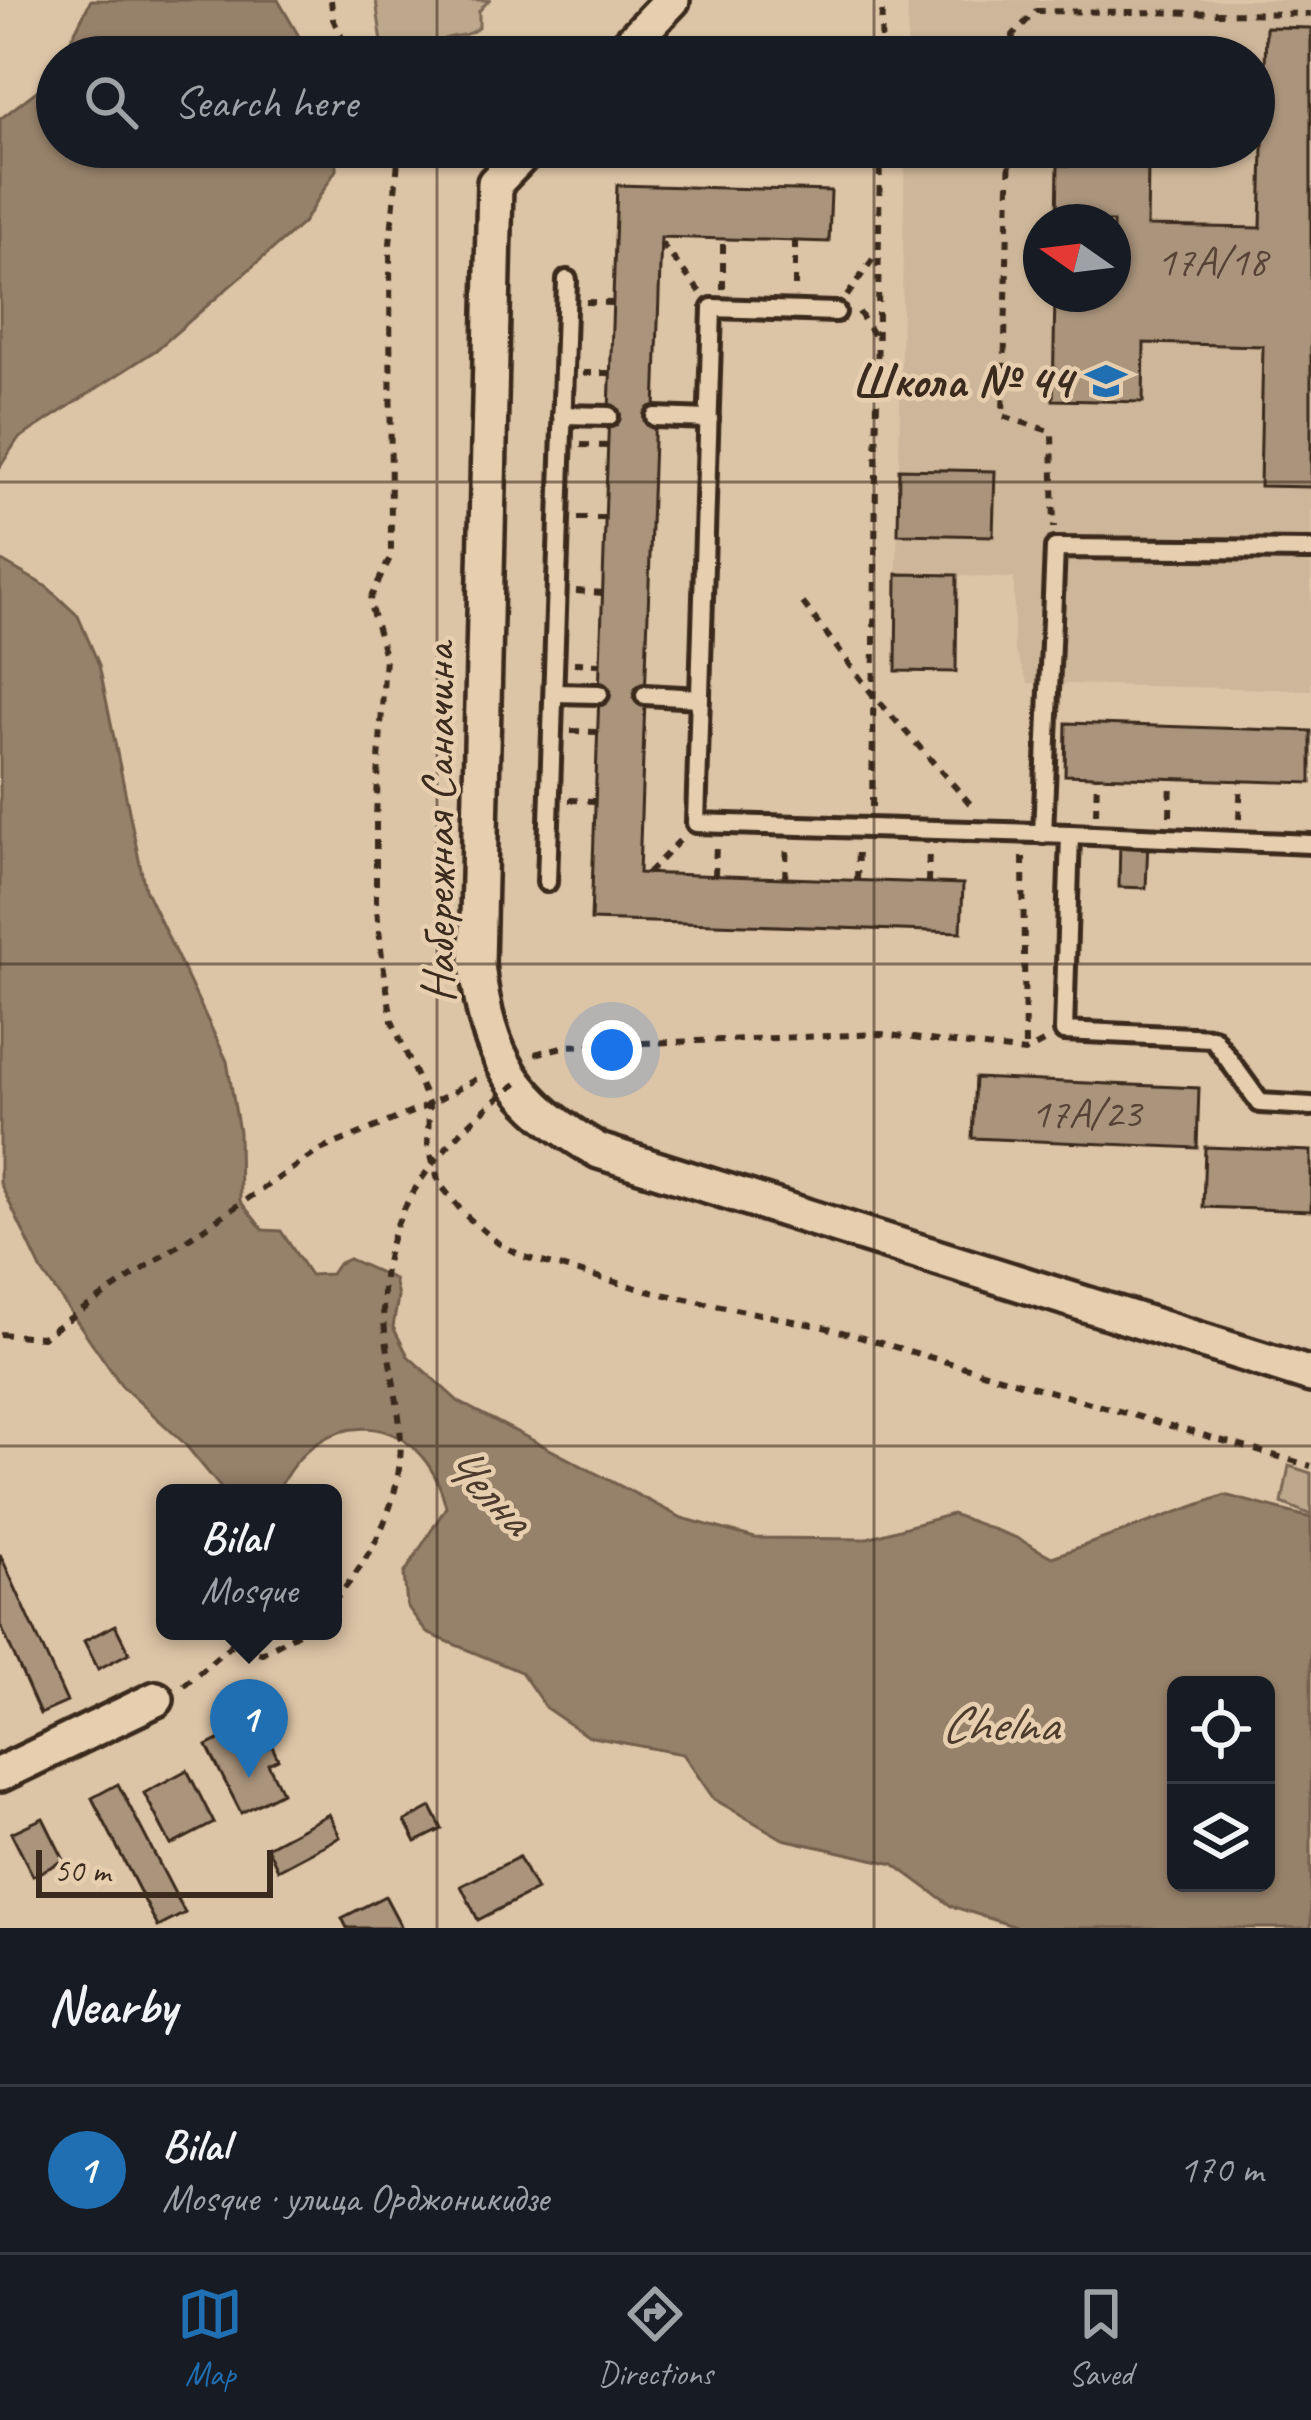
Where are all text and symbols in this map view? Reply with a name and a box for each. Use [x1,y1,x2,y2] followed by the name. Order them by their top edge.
[36,36,1275,168] search box
[78,69,144,135] icon: search
[174,74,357,131] text: Search here
[1023,204,1131,312] north arrow
[1157,235,1271,288] house number: 17А/18
[851,351,1077,411] place label: Школа № 44
[1083,358,1129,404] school or university icon: Школа № 44
[408,639,468,1003] street label: Набережная Саначина
[582,1020,642,1080] your location
[1031,1087,1144,1140] house number: 17А/23
[429,1430,550,1551] water label: Челна
[156,1484,342,1640] popup
[201,1509,268,1566] text: Bilal
[201,1566,297,1615] text: Mosque
[1167,1676,1275,1892] map controls
[1167,1676,1275,1784] button: locate
[210,1679,288,1778] pin: 1
[941,1692,1062,1756] water label: Chelna
[1167,1784,1275,1892] button: layers
[36,1844,273,1897] scale bar
[54,1850,110,1892] text: 50 m
[48,1974,176,2038] text: Nearby
[162,2117,229,2174] text: Bilal
[78,2145,96,2194] text: 1
[1179,2145,1263,2194] text: 170 m
[162,2174,549,2223] text: Mosque · улица Орджоникидзе
[177,2281,243,2395] tab: Map
[598,2281,713,2395] tab: Directions
[1068,2281,1134,2395] tab: Saved

